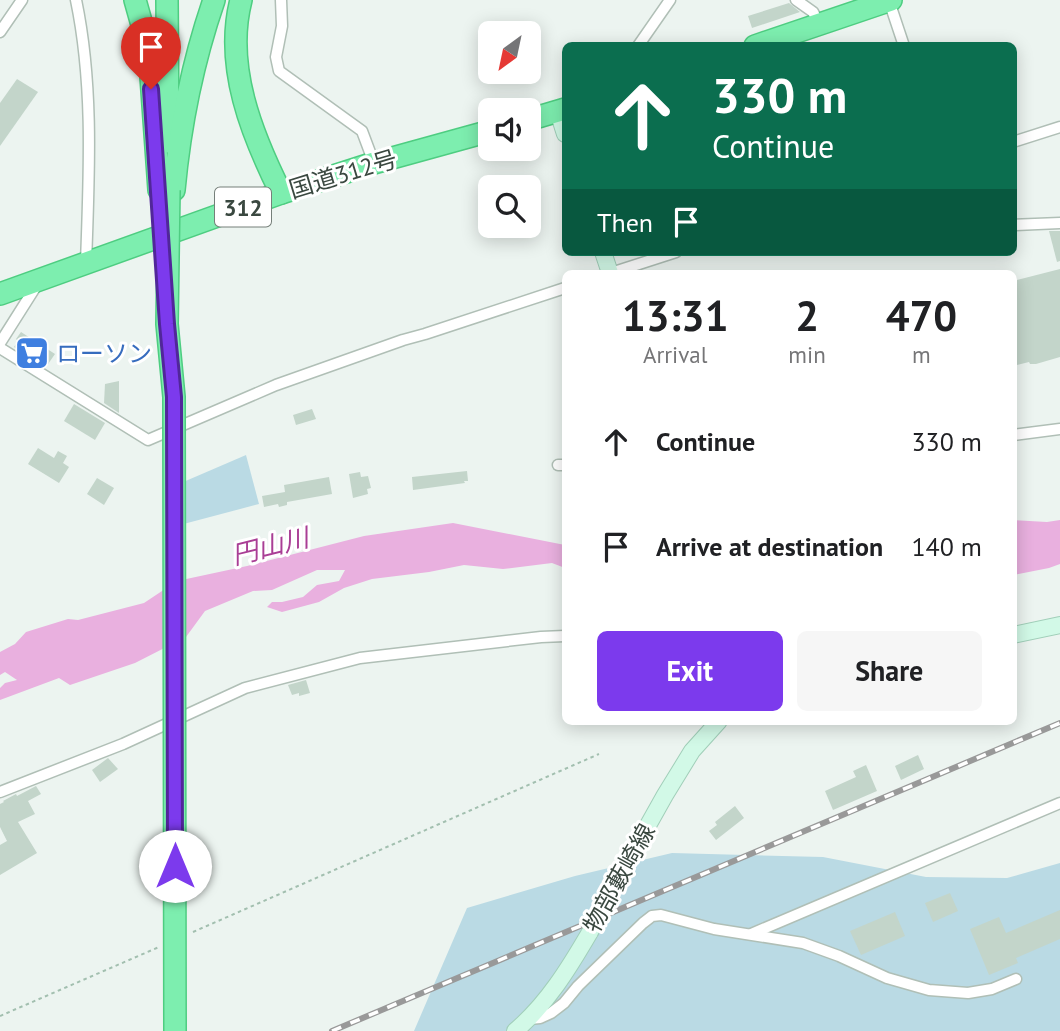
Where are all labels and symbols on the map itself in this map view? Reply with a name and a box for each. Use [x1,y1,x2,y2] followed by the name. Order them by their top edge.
[121,17,181,89] pin
[478,21,541,84] north arrow
[285,143,401,205] street label: 国道312号
[215,188,271,227] road number: 312
[13,334,51,372] supermarket icon: ローソン
[56,338,152,369] place label: ローソン
[228,520,315,571] water label: 円山川
[576,818,662,938] street label: 物部藪崎線
[138,829,212,903] position arrow

